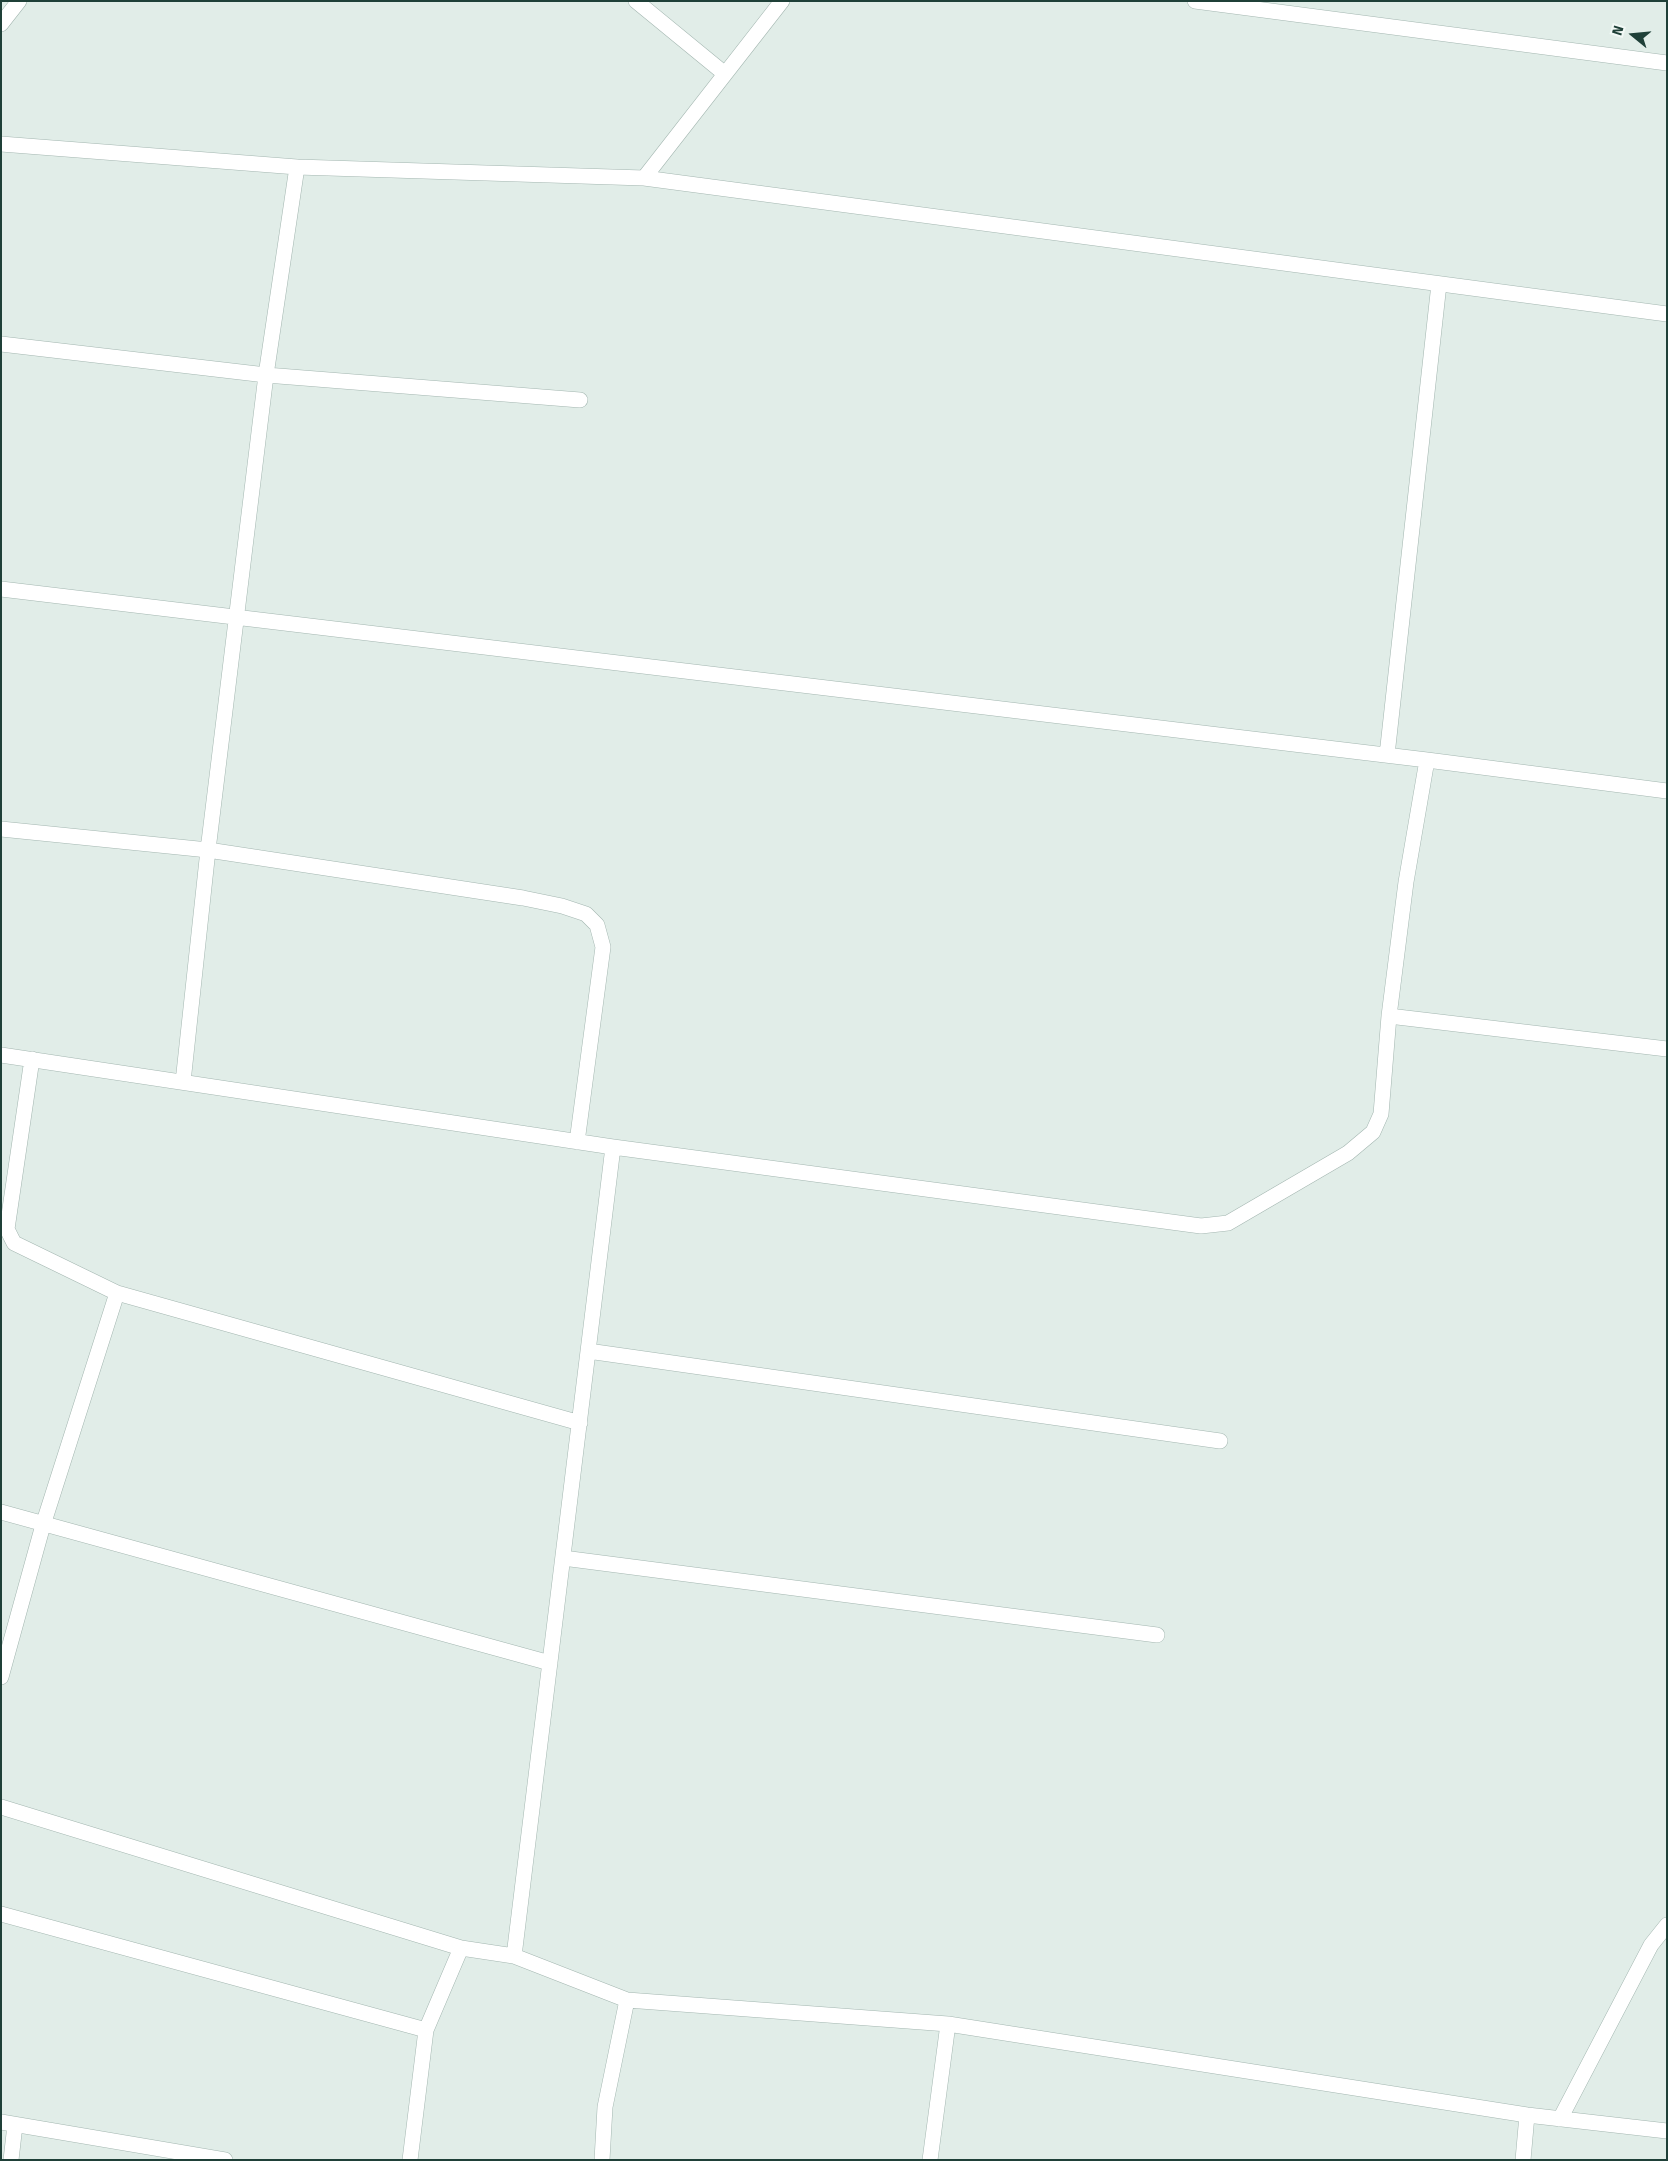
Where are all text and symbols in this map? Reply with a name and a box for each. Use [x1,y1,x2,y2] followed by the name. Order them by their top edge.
[1608,10,1658,60] north arrow
[1609,24,1628,37] text: N

